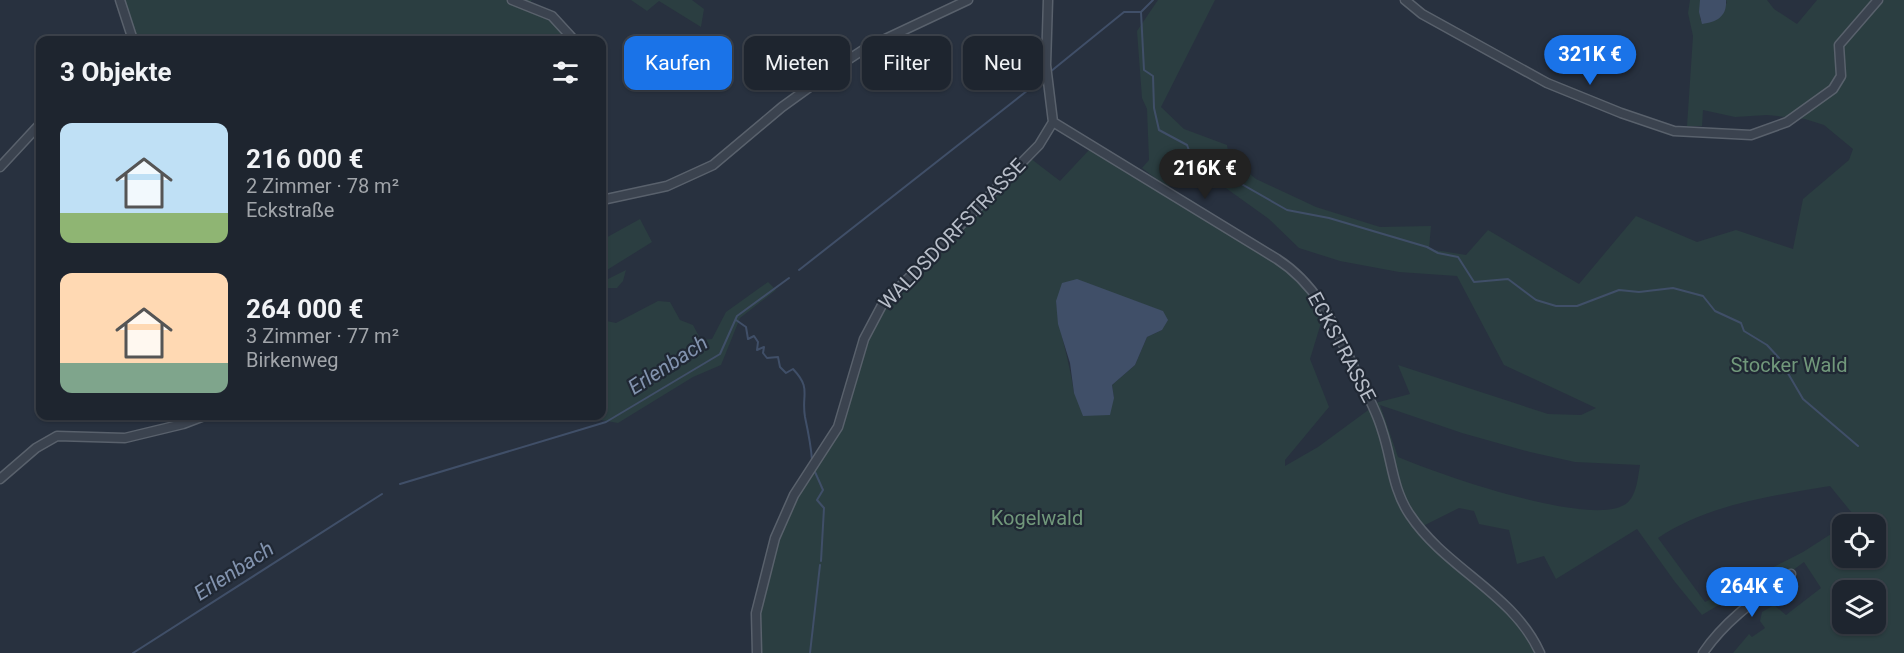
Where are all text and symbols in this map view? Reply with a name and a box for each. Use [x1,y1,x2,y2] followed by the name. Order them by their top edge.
[1541,35,1639,86] pin: 321K €
[624,36,732,90] chip: Kaufen
[744,36,850,90] chip: Mieten
[862,36,951,90] chip: Filter
[963,36,1043,90] chip: Neu
[1558,42,1622,66] text: 321K €
[549,56,582,89] icon: filters
[60,57,171,87] text: 3 Objekte
[246,144,363,174] text: 216 000 €
[108,147,180,219] icon: home
[1156,149,1254,200] pin: 216K €
[874,153,1030,315] street label: WALDSDORFSTRASSE
[1173,156,1237,180] text: 216K €
[246,174,399,198] text: 2 Zimmer · 78 m²
[246,198,334,222] text: Eckstraße
[1303,288,1381,406] street label: ECKSTRASSE
[246,294,363,324] text: 264 000 €
[108,297,180,369] icon: home
[246,324,399,348] text: 3 Zimmer · 77 m²
[624,330,712,400] water label: Erlenbach
[246,348,339,372] text: Birkenweg
[1731,353,1847,377] park label: Stocker Wald
[991,506,1083,530] park label: Kogelwald
[1832,514,1886,634] map controls
[1832,514,1886,568] button: locate
[190,536,278,606] water label: Erlenbach
[1703,567,1801,618] pin: 264K €
[1720,574,1784,598] text: 264K €
[1832,580,1886,634] button: layers

